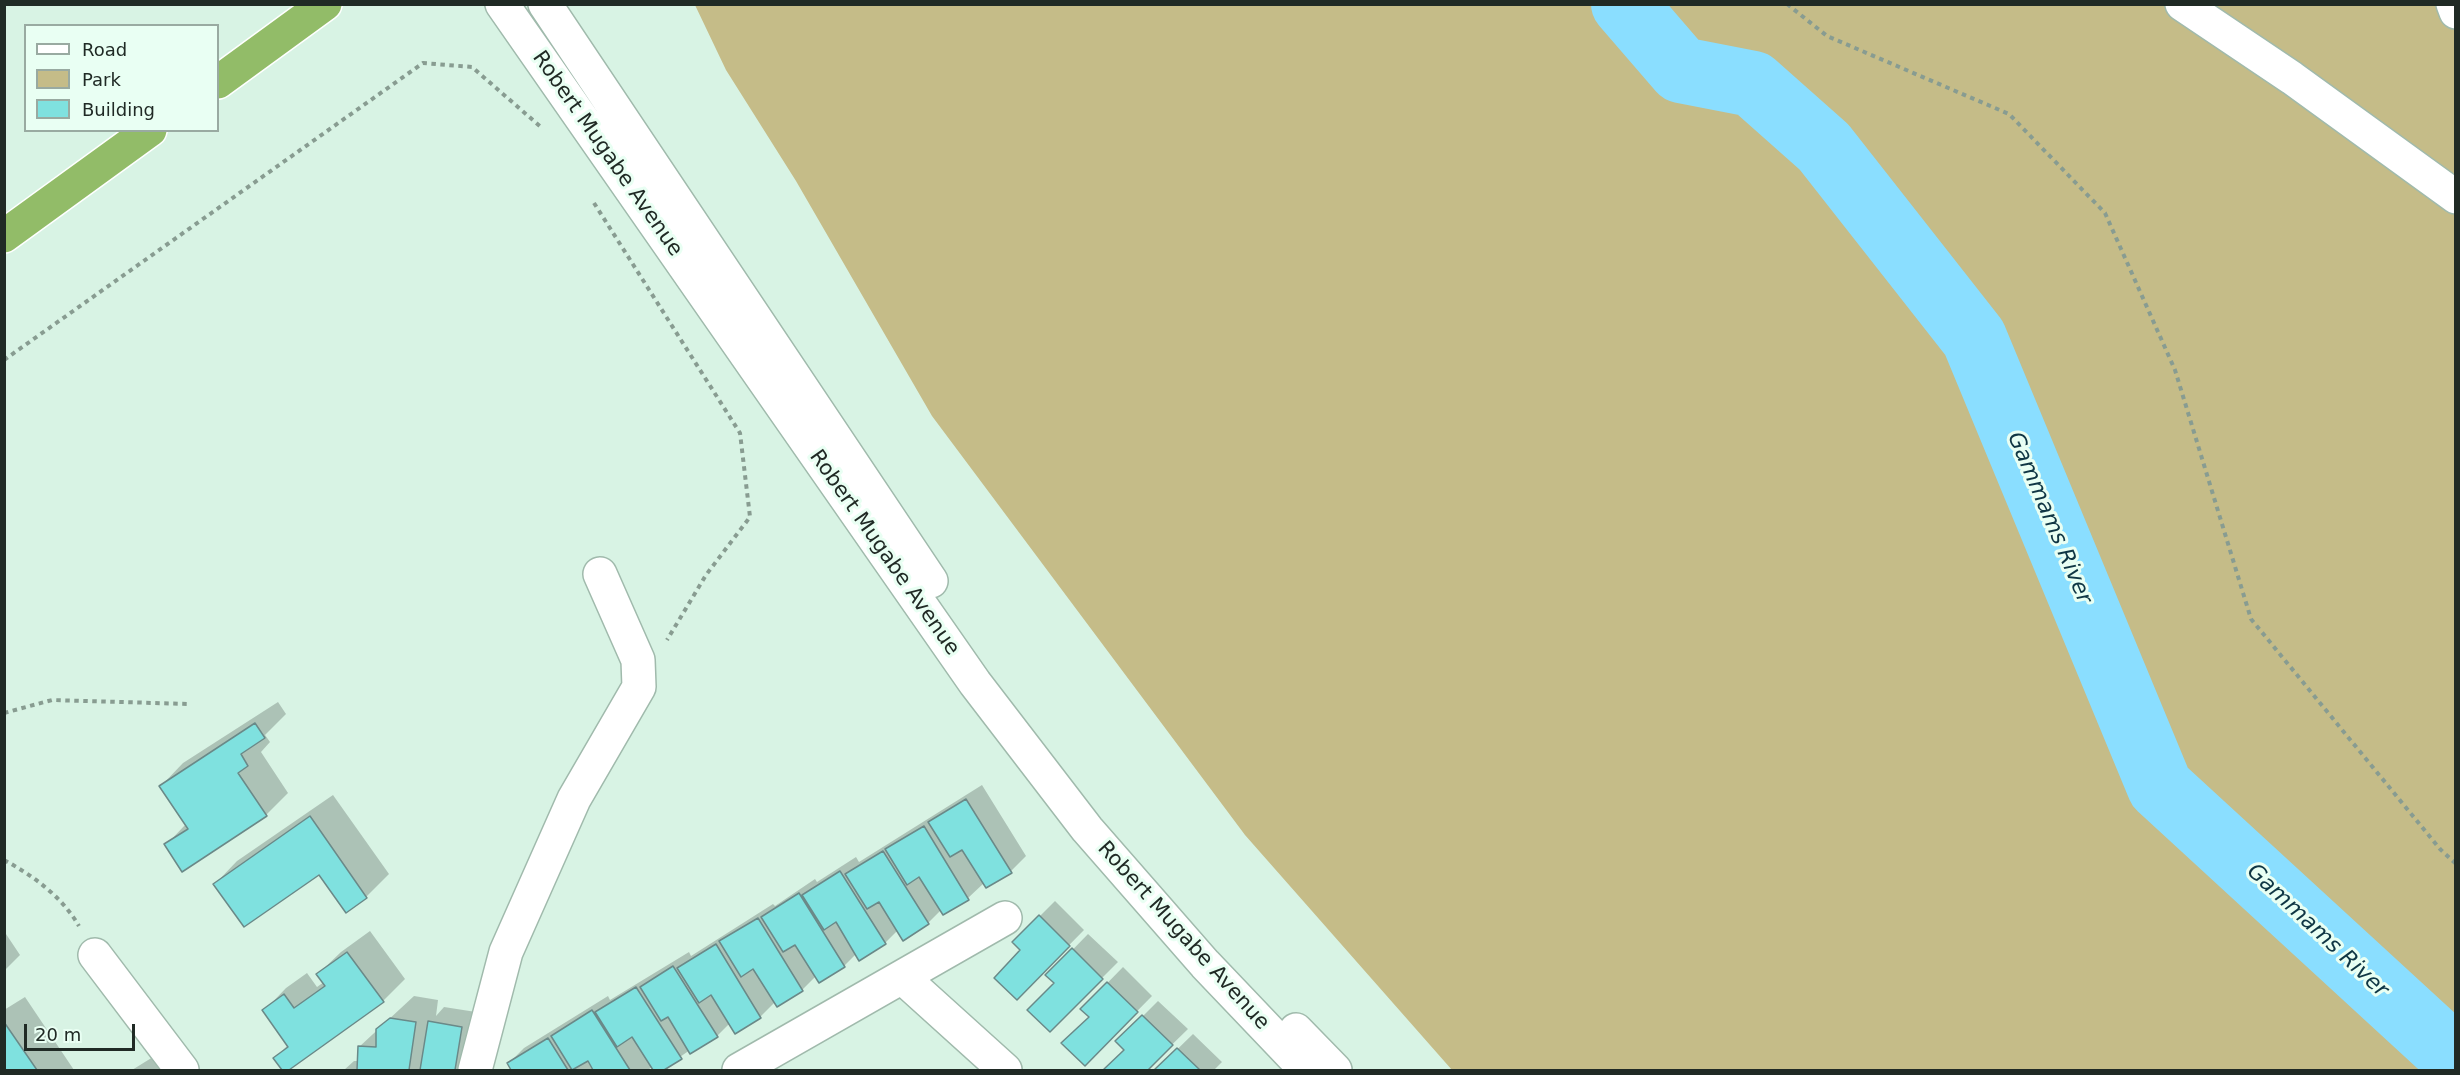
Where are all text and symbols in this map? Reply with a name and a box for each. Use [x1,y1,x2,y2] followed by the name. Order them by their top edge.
[24,24,219,132] legend
[82,39,127,60] text: Road
[526,46,688,262] street label: Robert Mugabe Avenue
[82,69,121,90] text: Park
[82,99,155,120] text: Building
[2001,428,2097,608] water label: Gammams River
[803,445,965,661] street label: Robert Mugabe Avenue
[1092,837,1274,1035] street label: Robert Mugabe Avenue
[2241,859,2393,1003] water label: Gammams River
[27,1012,138,1050] scale bar
[35,1024,81,1045] text: 20 m

